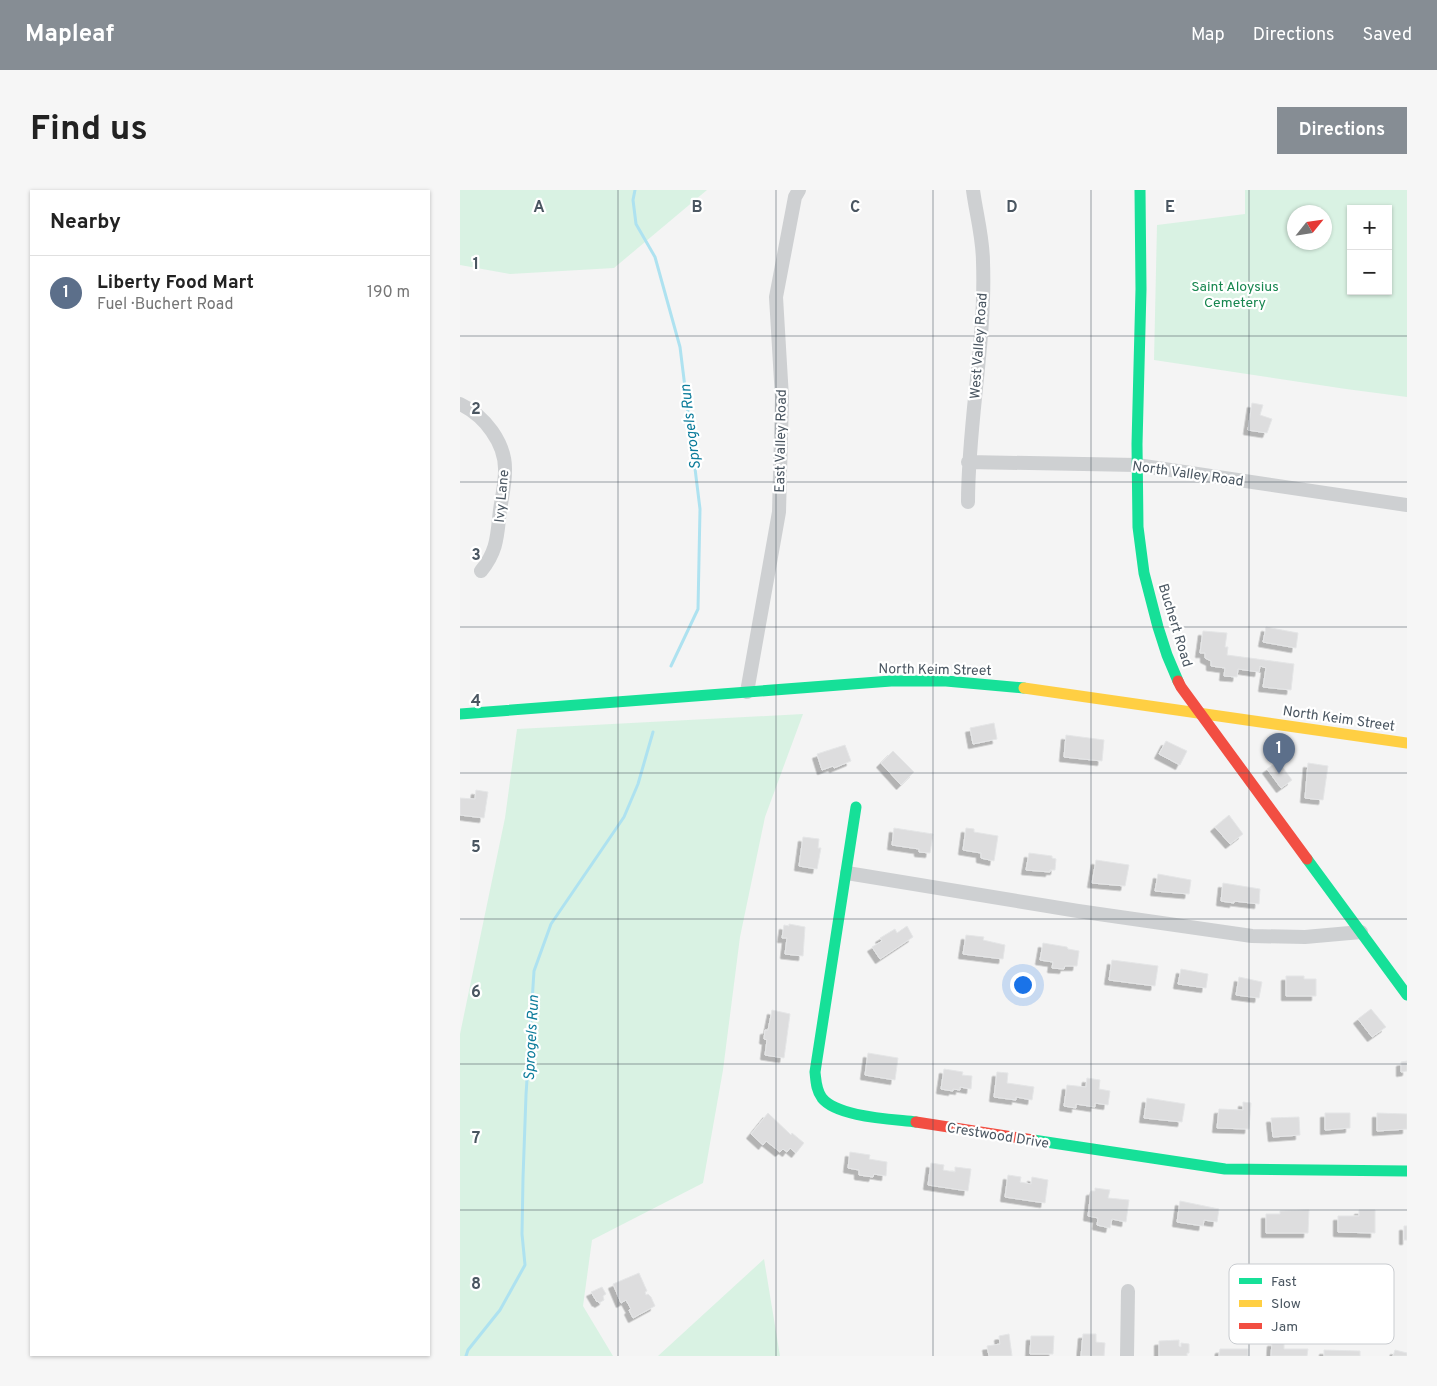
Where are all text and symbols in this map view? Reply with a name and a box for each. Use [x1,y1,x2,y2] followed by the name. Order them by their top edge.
[25,20,114,50] text: Mapleaf
[1191,24,1225,47] text: Map
[1253,24,1335,47] text: Directions
[1363,24,1412,47] text: Saved
[1277,107,1407,154] button: Directions
[30,108,148,152] text: Find us
[533,198,545,218] text: A
[691,198,703,218] text: B
[850,198,860,218] text: C
[1006,198,1018,218] text: D
[1165,198,1175,218] text: E
[1287,205,1332,250] north arrow
[1347,205,1392,295] map controls
[1347,205,1392,250] button: +
[50,209,121,236] text: Nearby
[1347,250,1392,295] button: −
[473,255,479,275] text: 1
[97,271,254,295] text: Liberty Food Mart
[1191,279,1279,312] park label: Saint Aloysius Cemetery
[63,283,69,303] text: 1
[367,283,410,303] text: 190 m
[967,292,992,400] street label: West Valley Road
[97,295,233,315] text: Fuel · Buchert Road
[677,383,706,471] water label: Sprogels Run
[772,389,791,493] street label: East Valley Road
[471,400,481,420] text: 2
[1131,458,1245,491] street label: North Valley Road
[492,469,513,523] street label: Ivy Lane
[471,546,481,566] text: 3
[1154,582,1195,669] street label: Buchert Road
[878,661,992,680] street label: North Keim Street
[471,692,481,712] text: 4
[1282,703,1396,736] street label: North Keim Street
[1263,733,1295,774] pin: 1
[471,838,481,858] text: 5
[1010,972,1036,998] your location
[471,983,481,1003] text: 6
[521,995,544,1081] water label: Sprogels Run
[945,1120,1050,1153] street label: Crestwood Drive
[472,1129,480,1149] text: 7
[1229,1264,1394,1344] legend
[1271,1274,1297,1291] text: Fast
[471,1275,481,1295] text: 8
[1271,1296,1301,1313] text: Slow
[1271,1319,1298,1336] text: Jam

